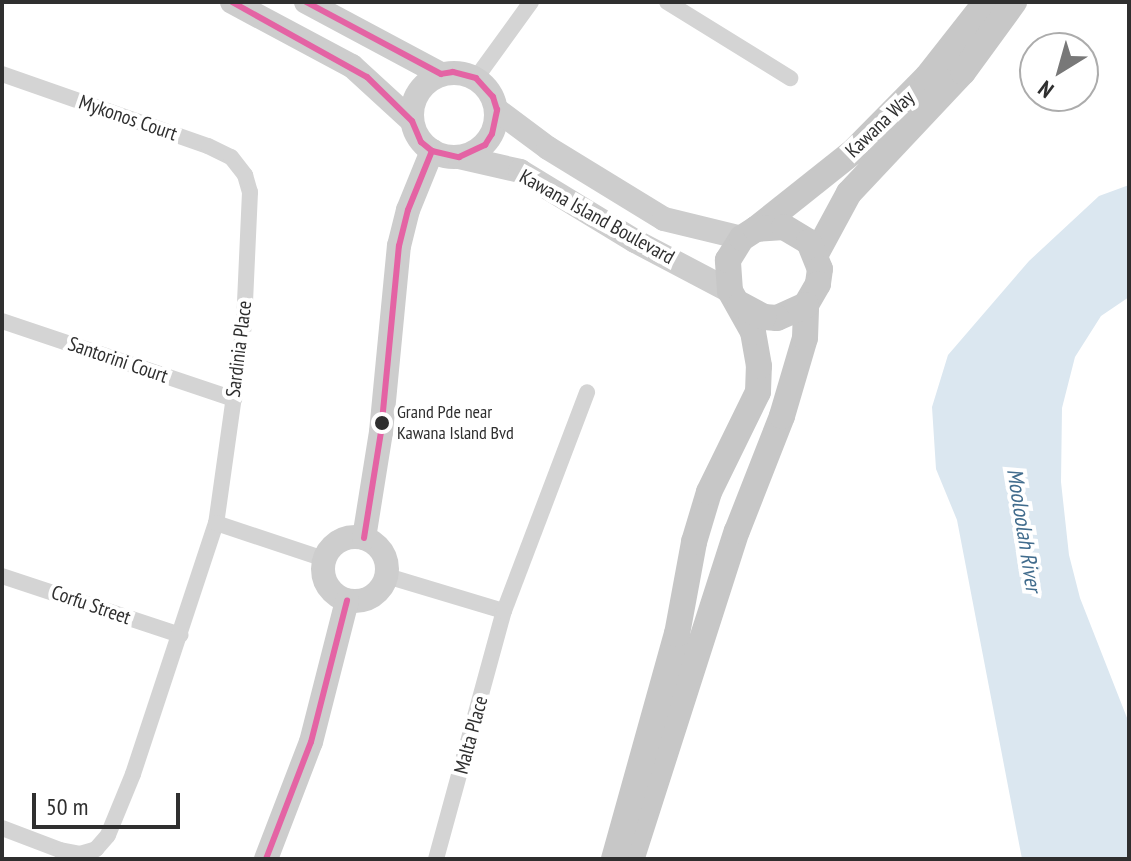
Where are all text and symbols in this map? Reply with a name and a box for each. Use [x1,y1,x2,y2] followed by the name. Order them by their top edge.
[1019,32,1099,112] north arrow
[1033,75,1059,104] text: N
[841,85,919,163] street label: Kawana Way
[76,90,180,146] street label: Mykonos Court
[515,165,679,269] street label: Kawana Island Boulevard
[221,299,257,399] street label: Sardinia Place
[65,332,171,388] street label: Santorini Court
[397,402,514,444] place label: Grand Pde near Kawana Island Bvd
[374,415,390,431] marker: Grand Pde near Kawana Island Bvd
[1001,466,1047,594] water label: Mooloolah River
[48,580,134,630] street label: Corfu Street
[449,693,493,777] street label: Malta Place
[36,777,184,827] scale bar
[46,791,88,822] text: 50 m

